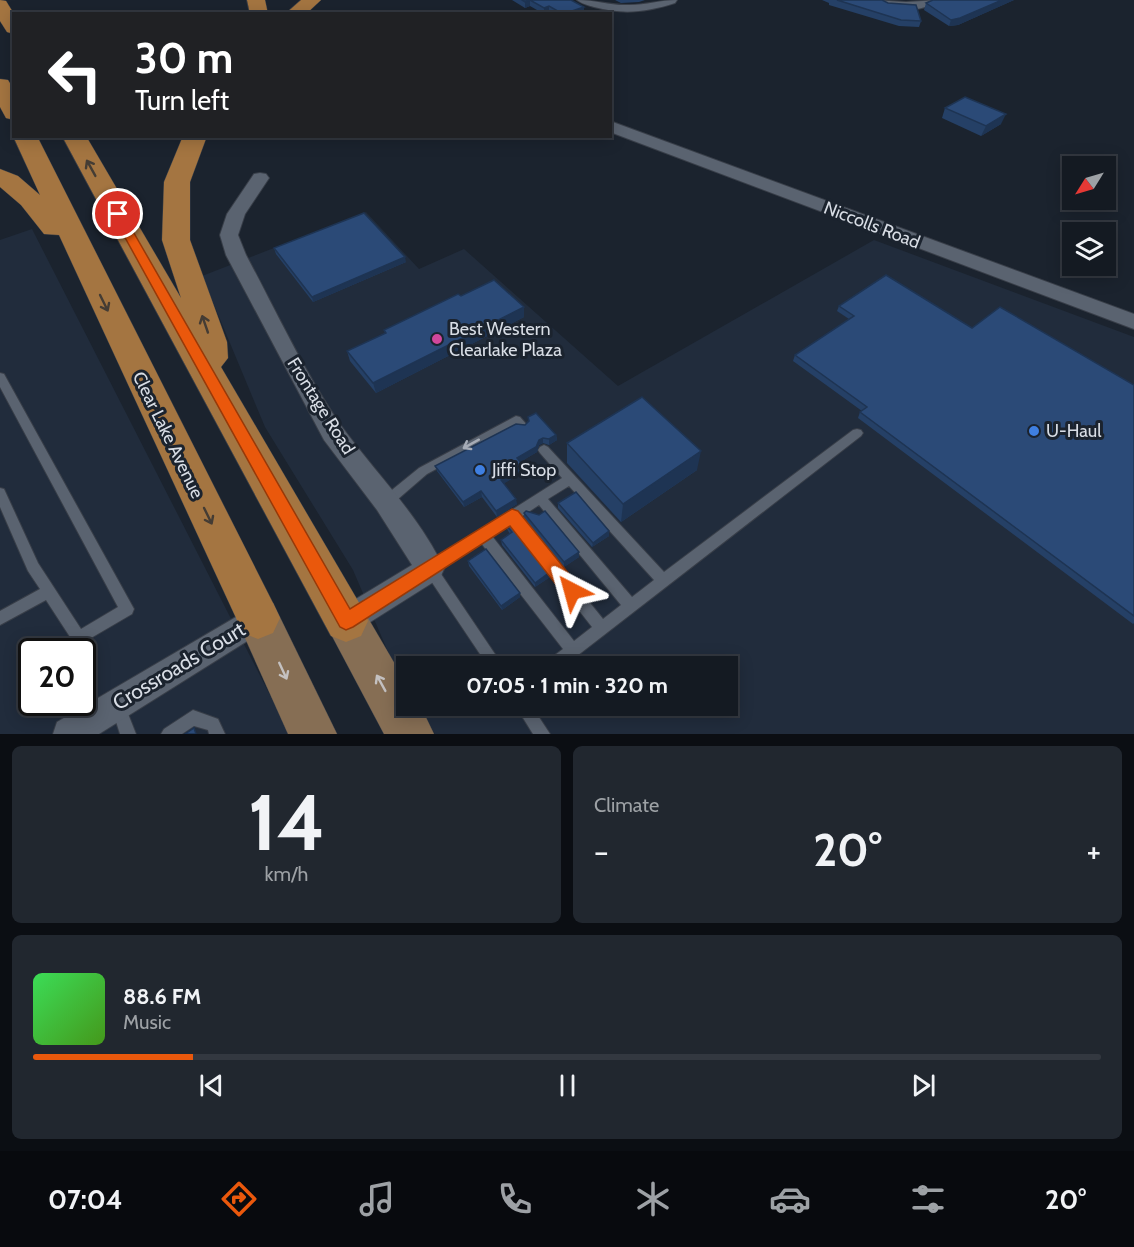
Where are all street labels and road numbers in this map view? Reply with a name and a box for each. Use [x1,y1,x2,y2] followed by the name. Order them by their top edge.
[821,197,923,253] street label: Niccolls Road
[283,354,359,458] street label: Frontage Road
[128,368,208,502] street label: Clear Lake Avenue
[108,616,250,715] street label: Crossroads Court

